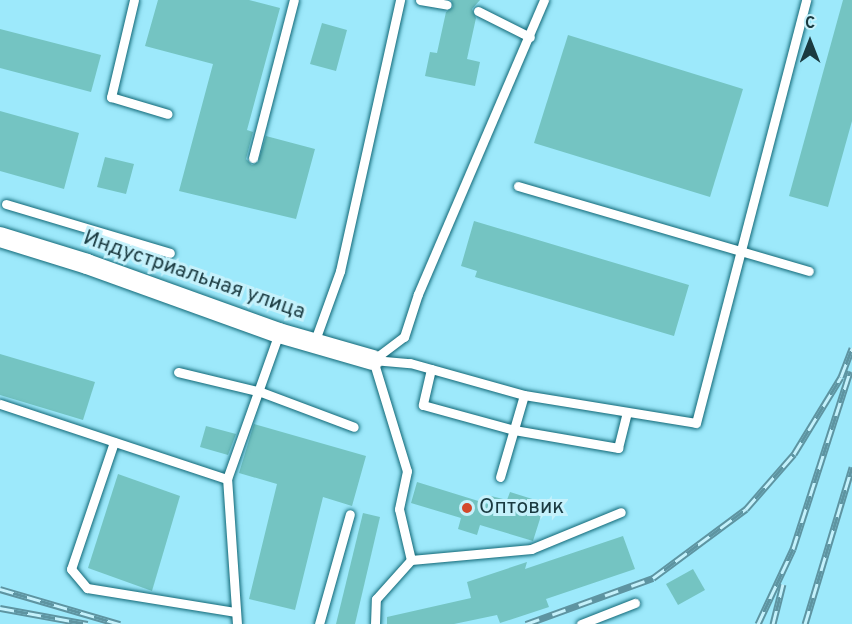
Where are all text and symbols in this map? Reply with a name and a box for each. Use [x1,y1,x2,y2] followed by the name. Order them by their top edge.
[780,12,840,72] north arrow
[805,14,815,34] text: С
[80,226,308,326] street label: Индустриальная улица
[479,495,564,521] place label: Оптовик
[460,501,474,515] marker: Оптовик

